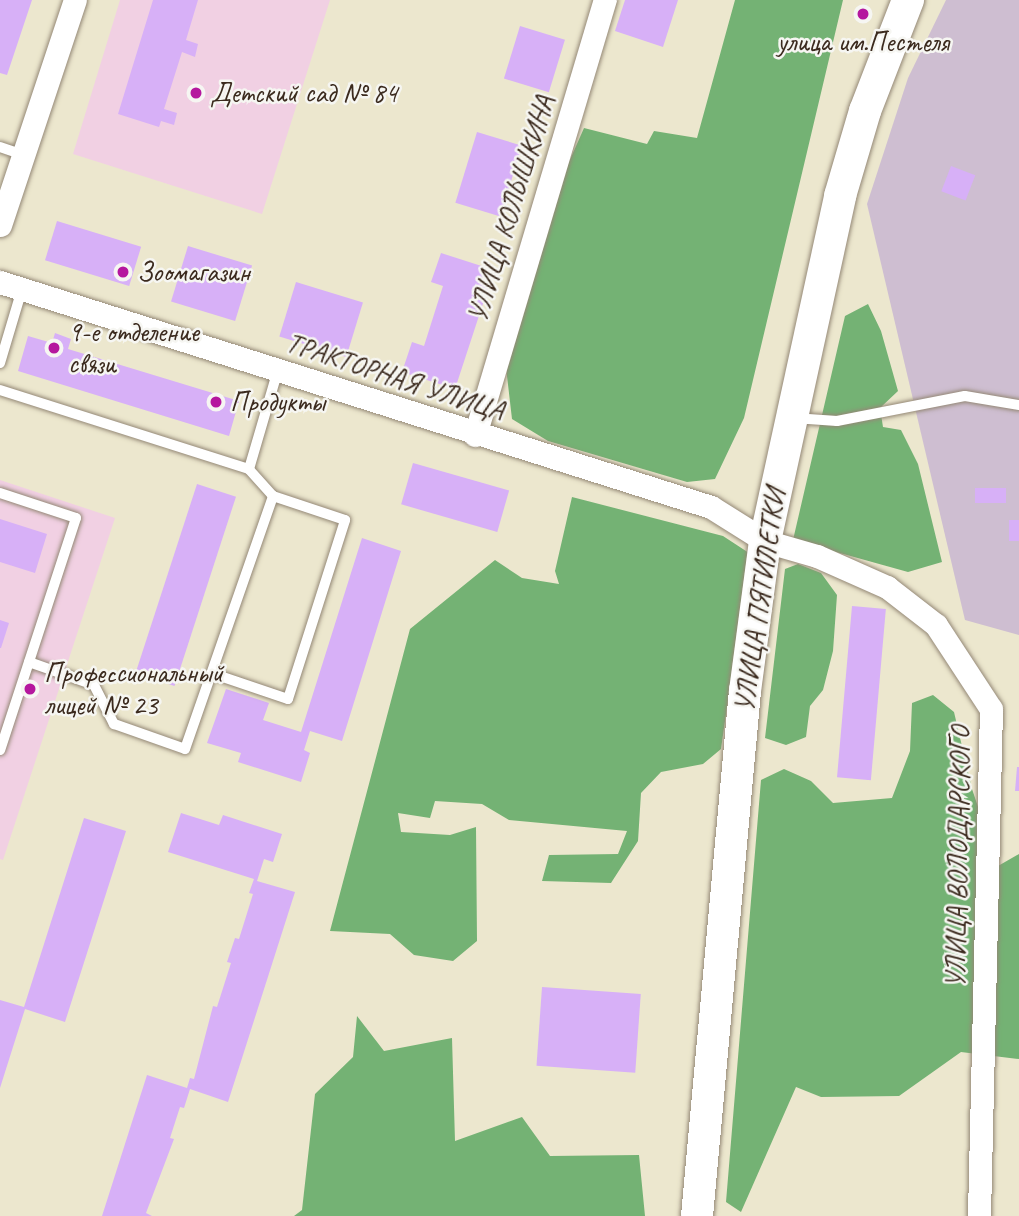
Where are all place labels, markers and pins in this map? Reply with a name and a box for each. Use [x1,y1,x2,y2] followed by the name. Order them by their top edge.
[855,6,871,22] marker: улица им.Пестеля
[777,25,949,59] place label: улица им.Пестеля
[210,76,397,110] place label: Детский сад № 84
[188,85,204,101] marker: Детский сад № 84
[137,255,250,289] place label: Зоомагазин
[115,264,131,280] marker: Зоомагазин
[68,315,197,381] place label: 9-е отделение связи
[46,340,62,356] marker: 9-е отделение связи
[230,385,325,419] place label: Продукты
[208,394,224,410] marker: Продукты
[44,656,223,722] place label: Профессиональный лицей № 23
[22,681,38,697] marker: Профессиональный лицей № 23

